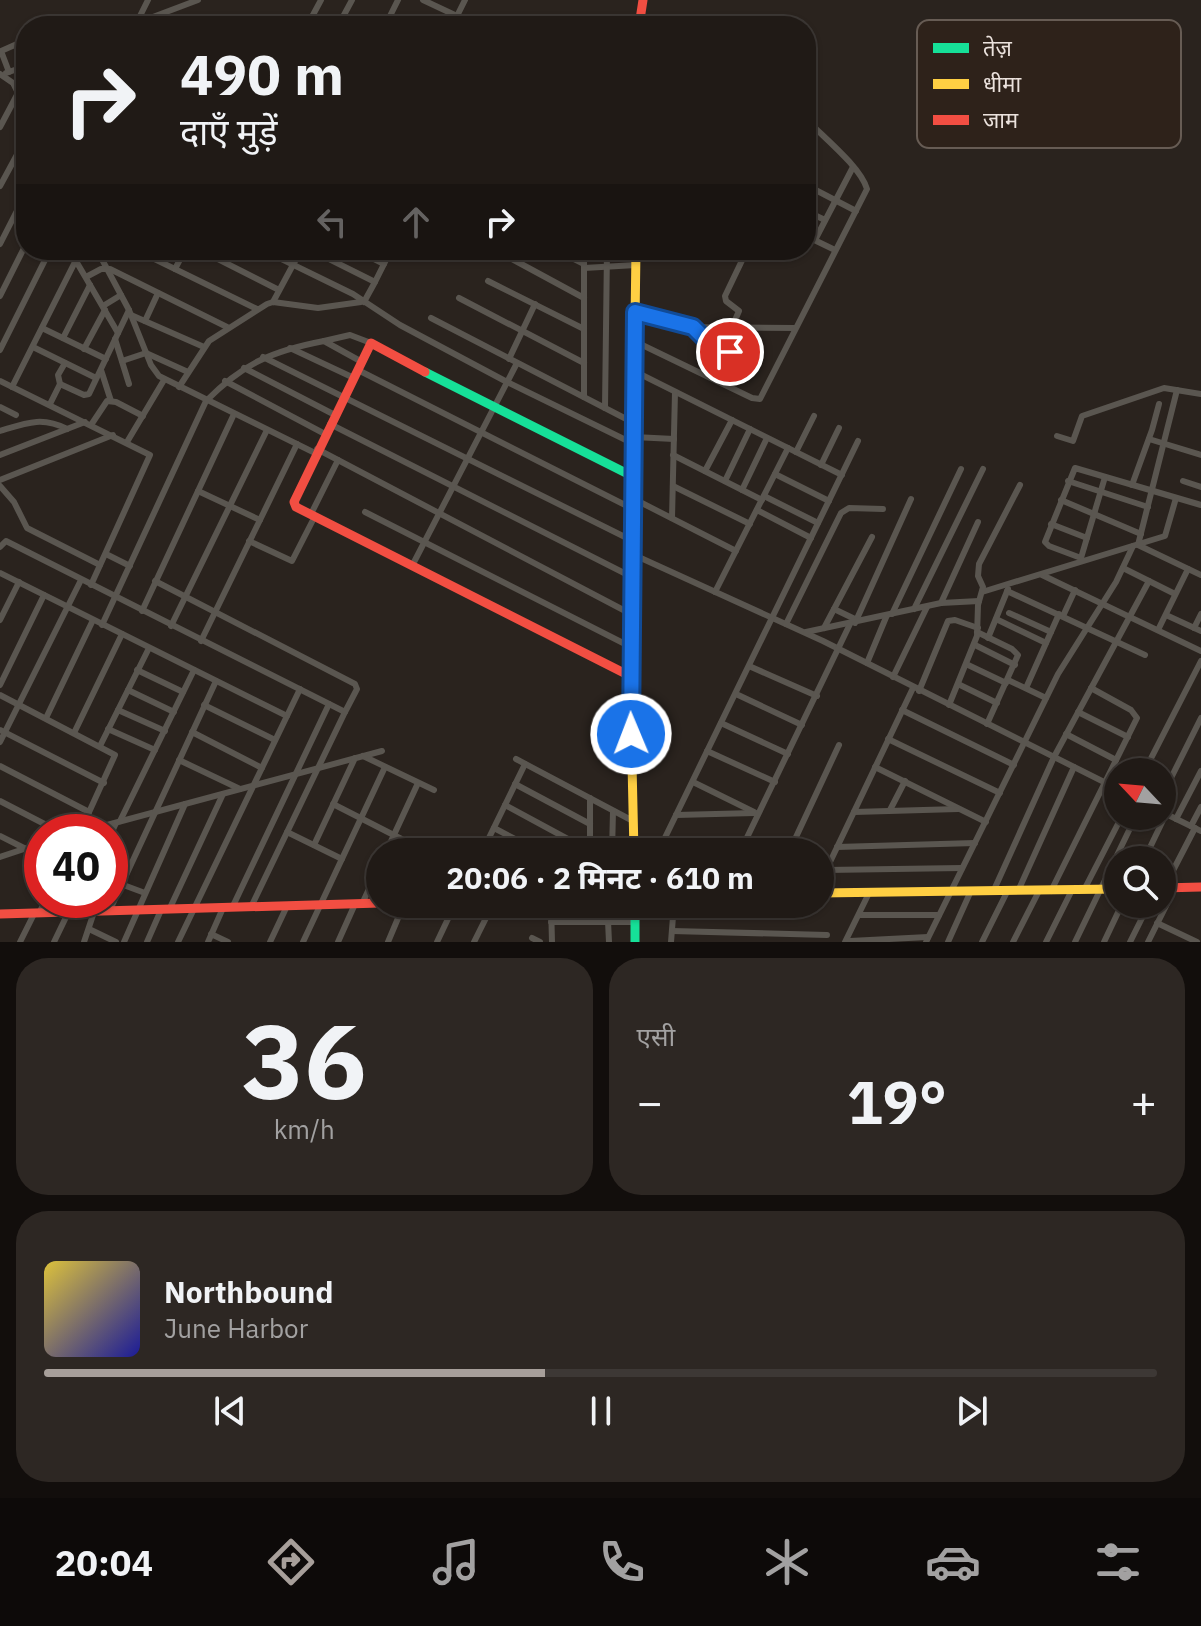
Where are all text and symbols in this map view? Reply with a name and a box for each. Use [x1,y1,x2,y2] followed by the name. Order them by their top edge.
[917,20,1181,148] legend
[983,33,1013,62] text: तेज़
[180,38,344,110] text: 490 m
[48,48,152,152] icon: right
[983,69,1021,98] text: धीमा
[983,105,1019,134] text: जाम
[180,108,278,155] text: दाएँ मुड़ें
[310,200,354,244] icon: left
[394,200,438,244] icon: ahead
[478,200,522,244] icon: right
[696,318,764,386] pin
[708,330,752,374] icon: arrive
[589,692,673,776] position arrow
[1104,758,1176,830] north arrow
[1104,758,1176,918] map controls
[24,814,128,918] speed limit sign: 40
[1104,846,1176,918] button: search
[446,858,754,897] text: 20:06 · 2 मिनट · 610 m
[242,992,367,1128] text: 36
[637,1019,675,1053] text: एसी
[847,1062,947,1141] text: 19°
[637,1073,663,1130] text: −
[1131,1073,1157,1130] text: +
[274,1112,335,1146] text: km/h
[164,1272,333,1311] text: Northbound
[164,1311,308,1345] text: June Harbor
[208,1389,252,1433] icon: previous
[579,1389,623,1433] icon: pause
[950,1389,994,1433] icon: next
[263,1534,319,1590] icon: directions
[428,1534,484,1590] icon: music
[594,1534,650,1590] icon: phone
[759,1534,815,1590] icon: climate
[925,1534,981,1590] icon: car
[1090,1534,1146,1590] icon: filters
[55,1539,153,1586] text: 20:04

